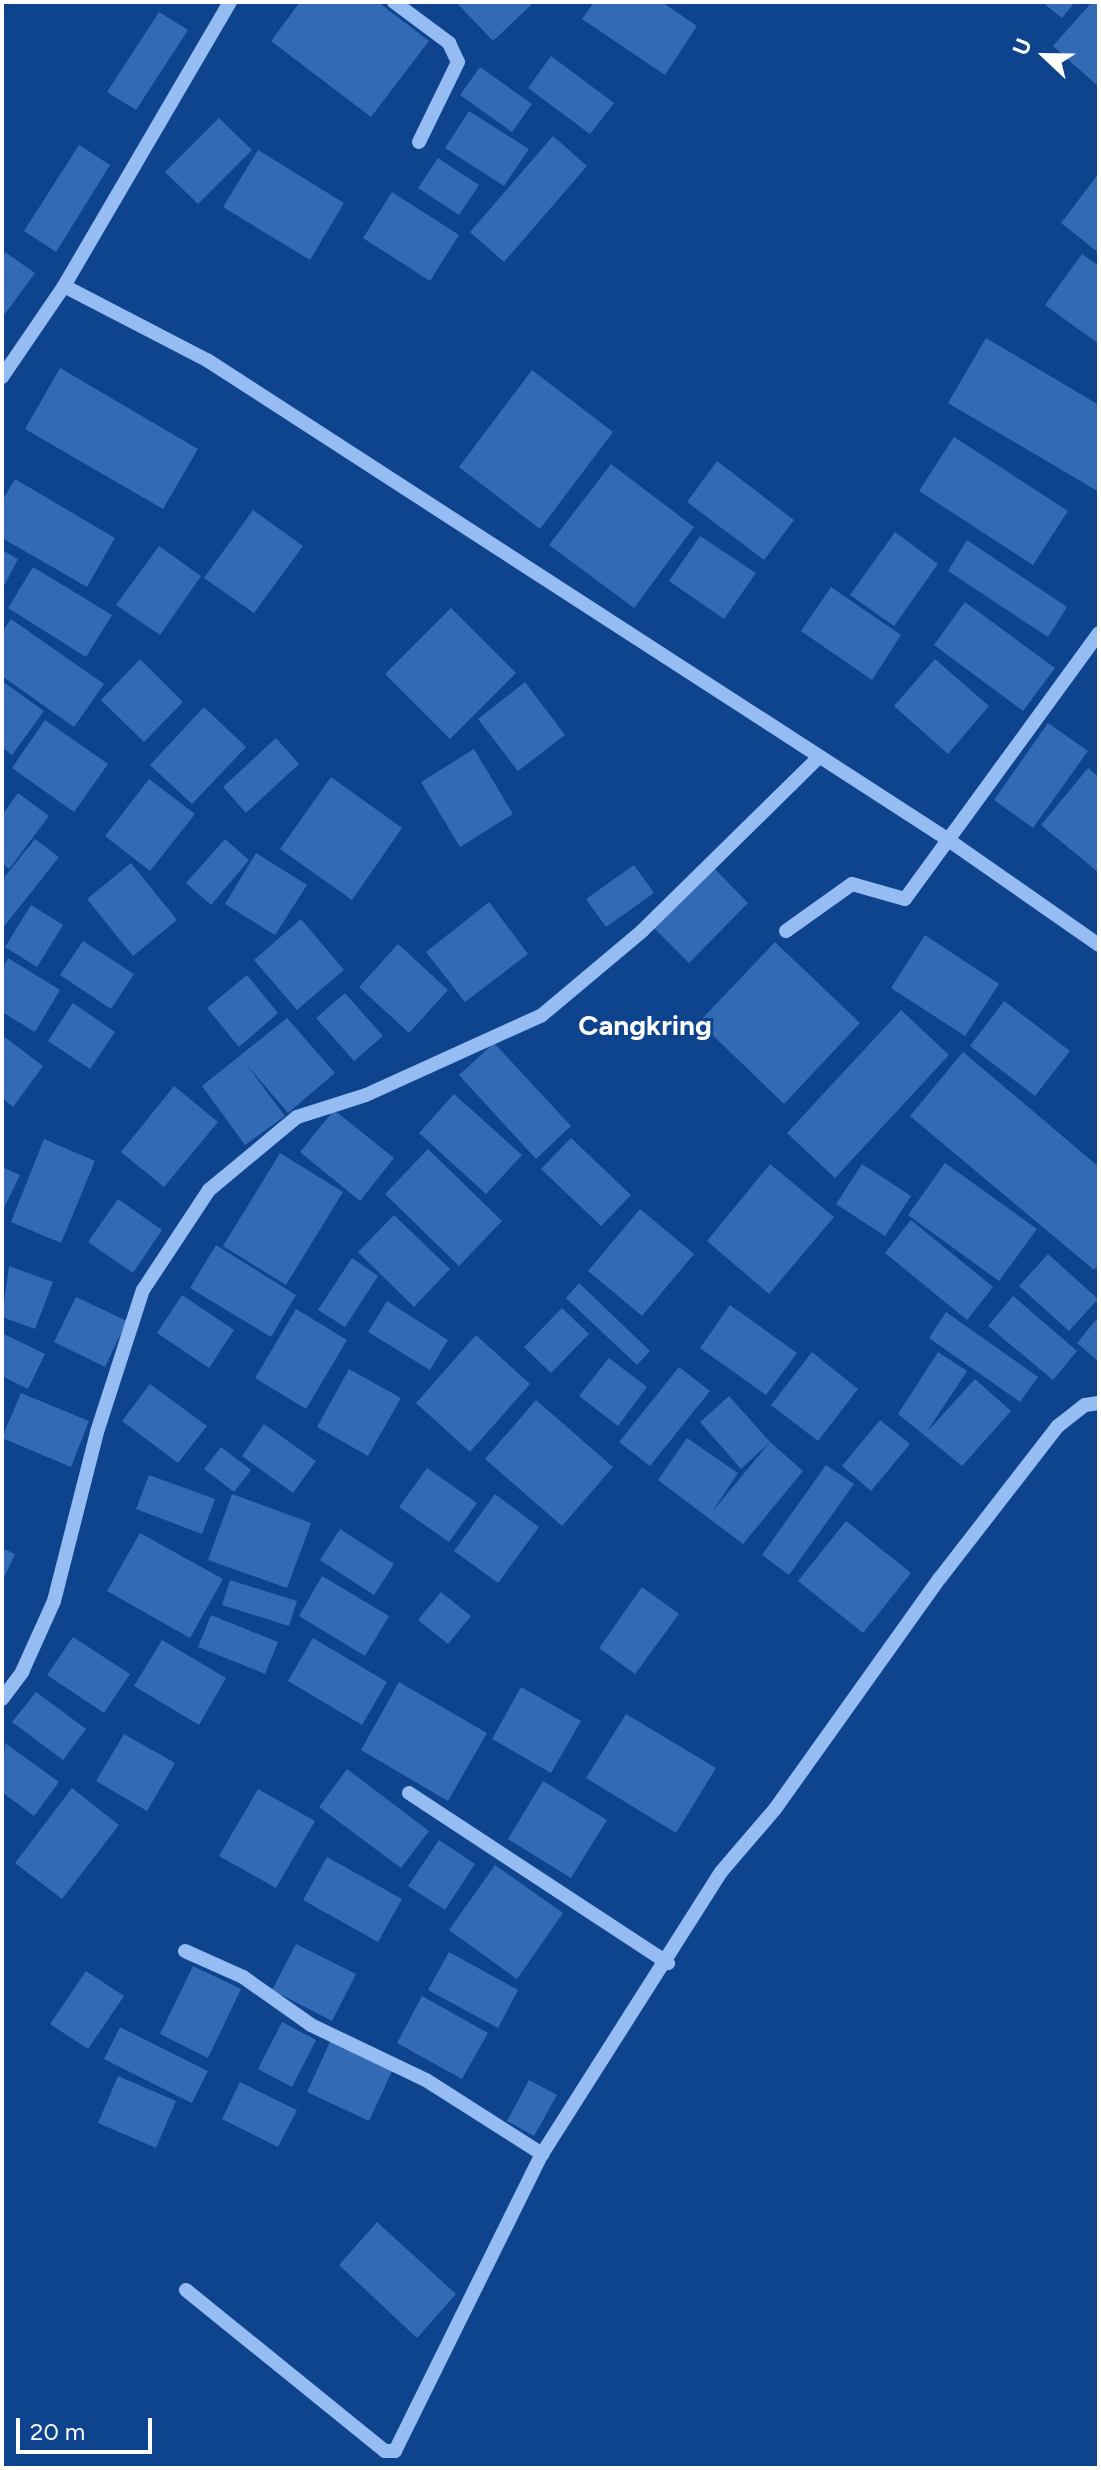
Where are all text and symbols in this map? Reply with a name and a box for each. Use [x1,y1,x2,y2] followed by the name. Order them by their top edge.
[1005,16,1085,96] north arrow
[1007,35,1038,59] text: U
[578,1008,712,1042] district label: Cangkring
[20,2402,156,2452] scale bar
[30,2417,85,2446] text: 20 m

